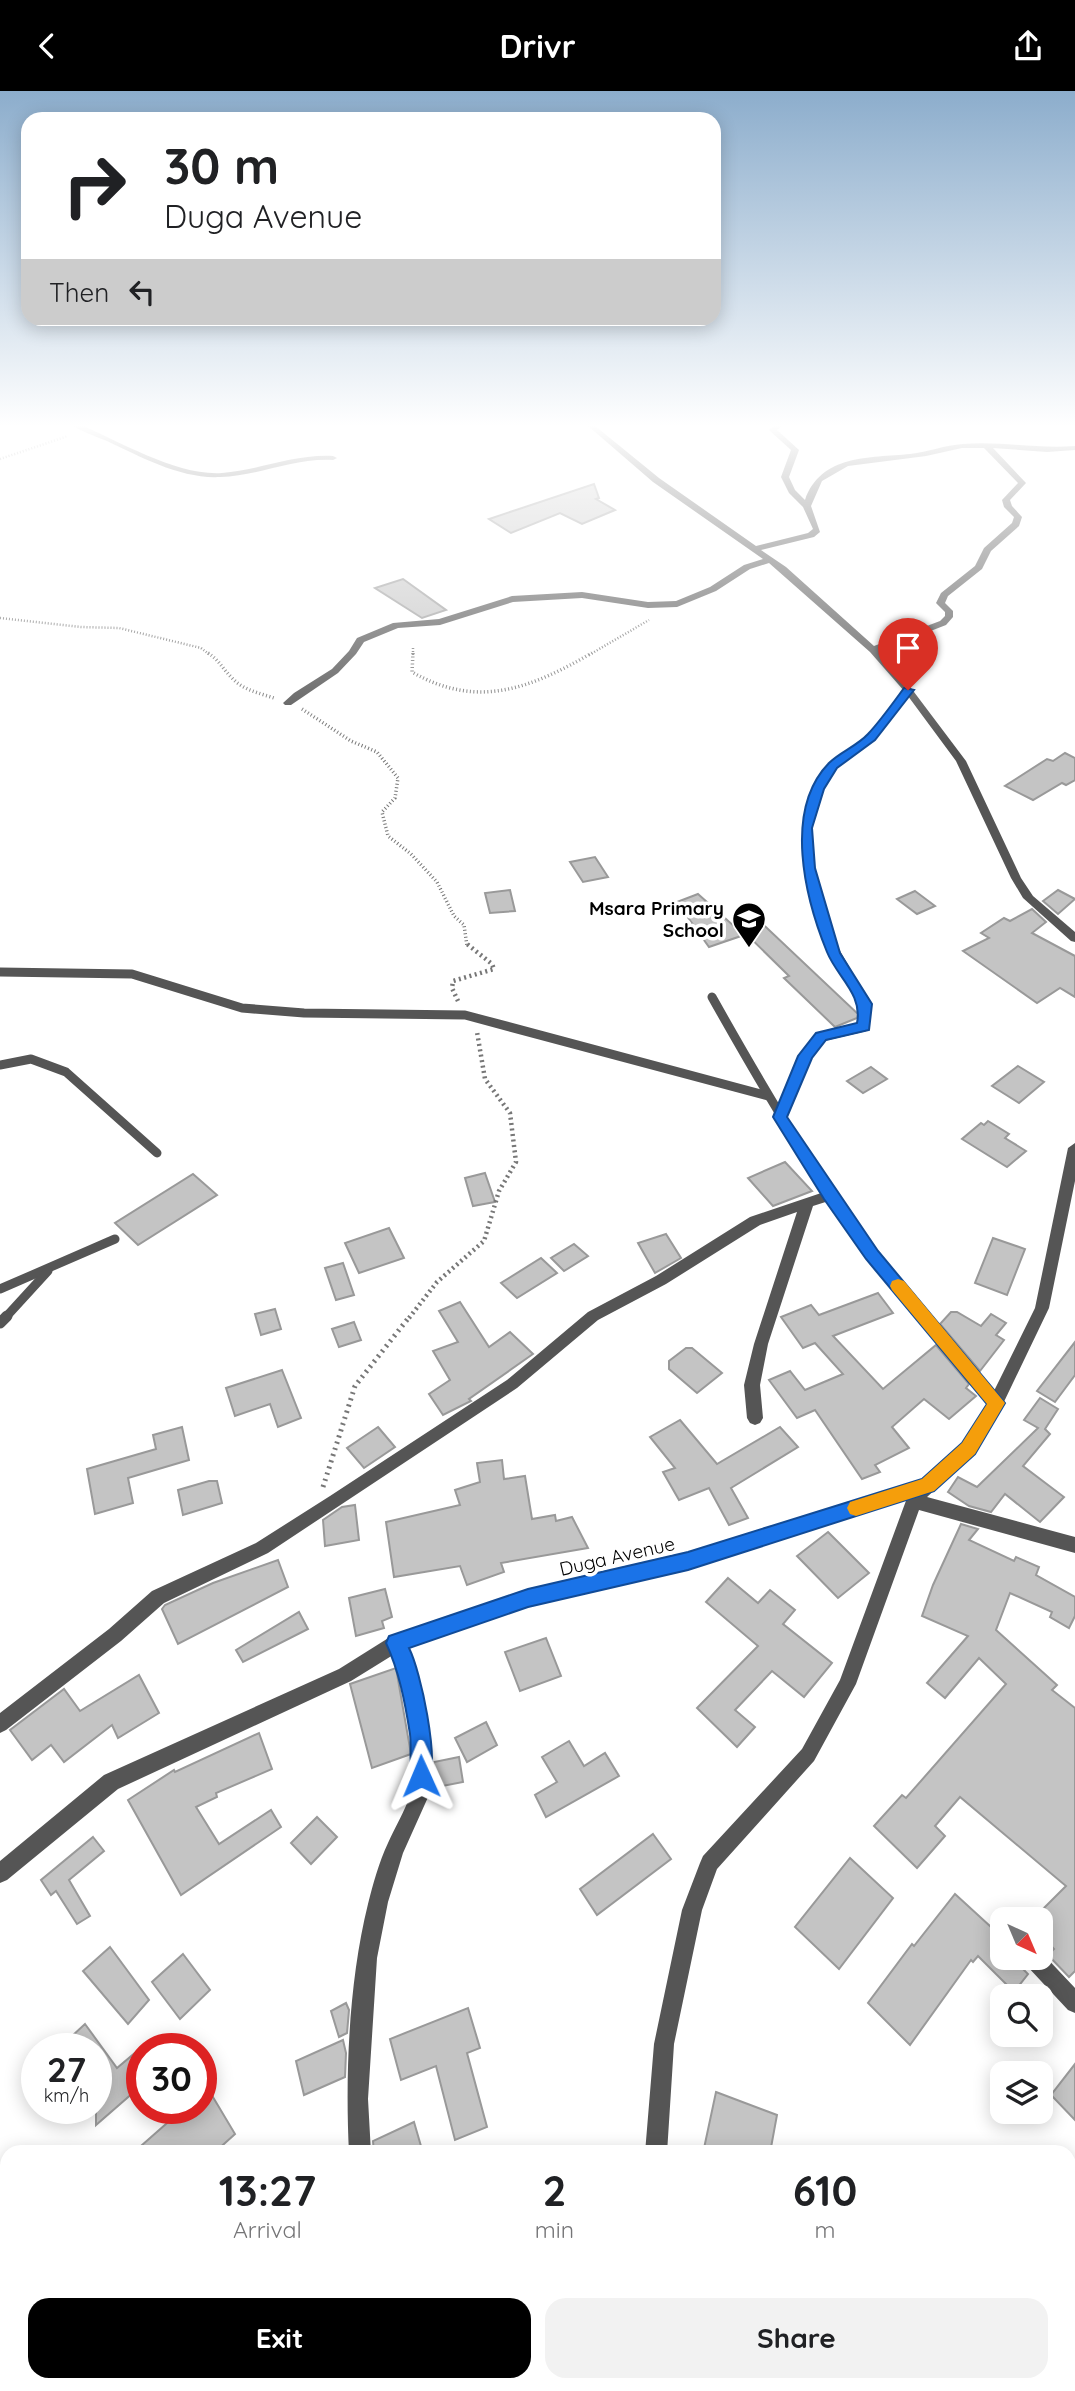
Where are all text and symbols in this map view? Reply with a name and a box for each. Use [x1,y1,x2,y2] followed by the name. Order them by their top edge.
[499,26,576,66] text: Drivr
[28,27,66,65] icon: back
[1009,27,1047,65] icon: share
[164,135,279,196] text: 30 m
[49,140,140,231] icon: right
[164,196,362,236] text: Duga Avenue
[123,273,161,311] icon: left
[49,276,109,309] text: Then
[878,618,938,690] pin
[889,629,927,667] icon: arrive
[589,896,724,942] place label: Msara Primary School
[730,900,768,949] school or university icon: Msara Primary School
[557,1531,677,1581] street label: Duga Avenue
[384,1739,458,1813] position arrow
[990,1907,1054,1971] north arrow
[990,1907,1053,2124] map controls
[990,1984,1053,2047] button: search
[126,2033,217,2124] speed limit sign: 30
[47,2047,86,2091] text: 27
[990,2061,1053,2124] button: layers
[44,2084,89,2107] text: km/h
[219,2164,316,2217] text: 13:27
[542,2164,566,2217] text: 2
[793,2164,857,2217] text: 610
[233,2215,302,2244] text: Arrival
[535,2215,574,2244] text: min
[815,2215,835,2244] text: m
[28,2298,531,2378] button: Exit
[545,2298,1048,2378] button: Share

